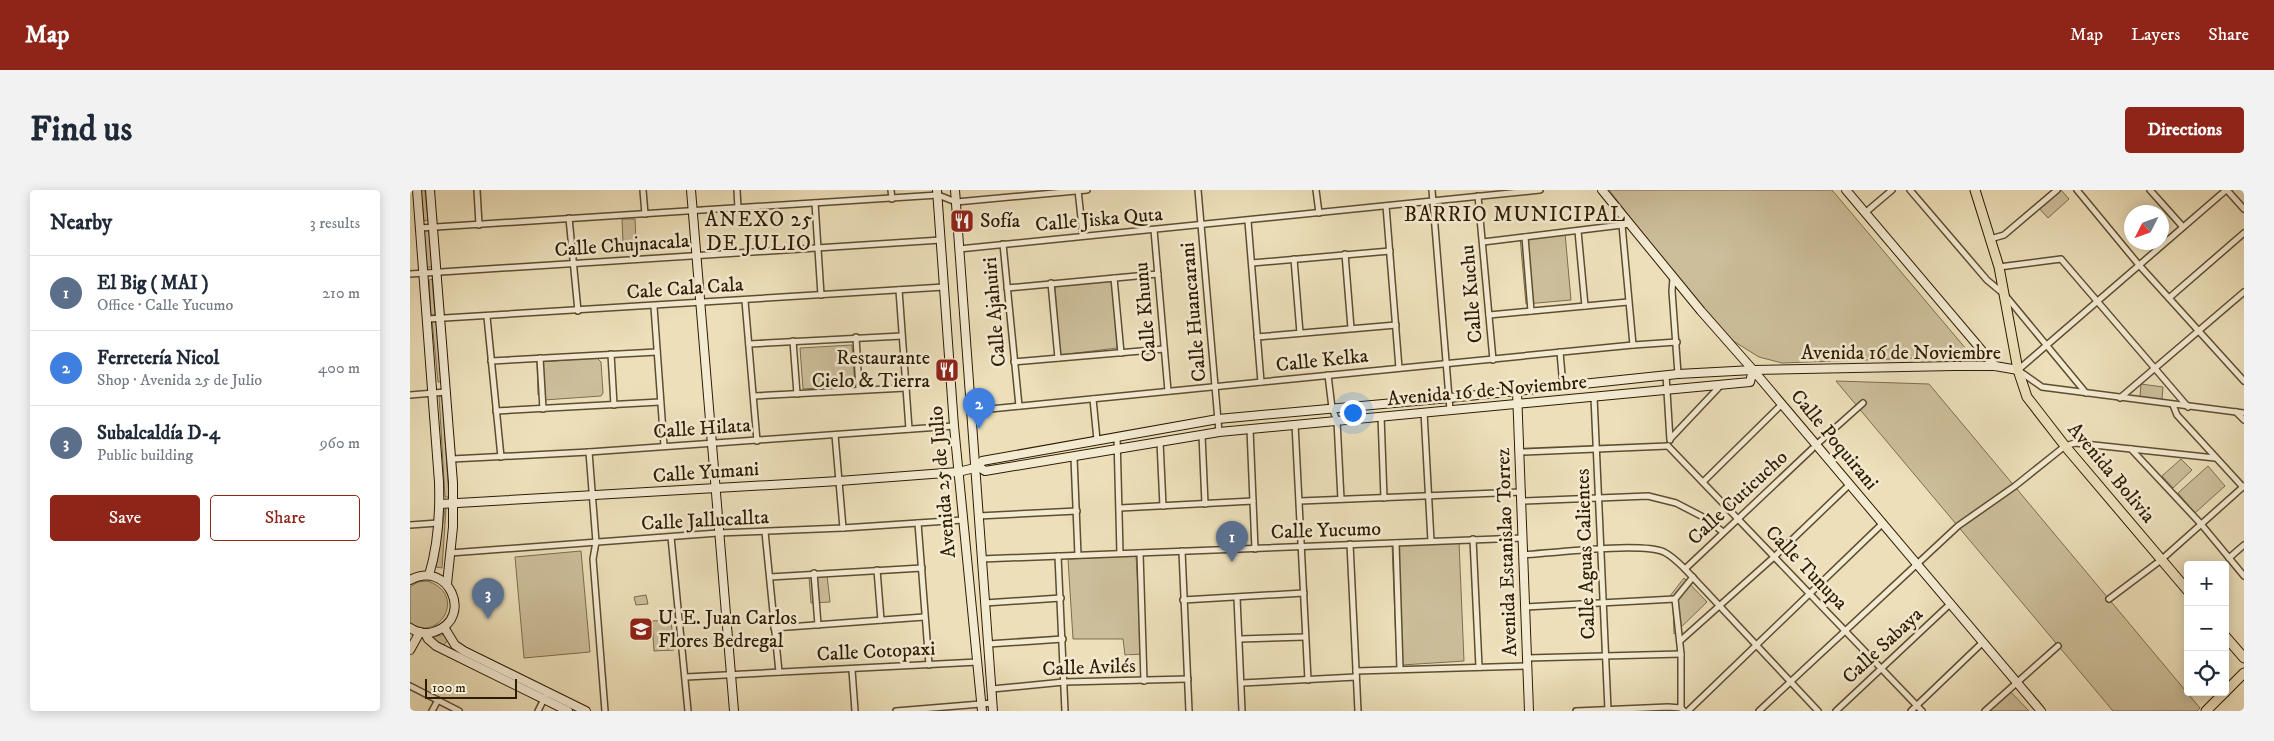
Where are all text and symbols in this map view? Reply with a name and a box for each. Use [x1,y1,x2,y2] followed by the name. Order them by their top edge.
[25,20,69,50] text: Map
[2070,24,2103,46] text: Map
[2131,24,2180,46] text: Layers
[2208,24,2249,46] text: Share
[2125,107,2244,153] button: Directions
[30,108,132,152] text: Find us
[1034,202,1164,238] street label: Calle Jiska Quta
[1404,202,1626,228] district label: BARRIO MUNICIPAL
[2124,205,2169,250] north arrow
[705,207,813,257] district label: ANEXO 25 DE JULIO
[949,208,975,234] restaurant icon: Sofía
[980,209,1021,234] place label: Sofía
[50,210,112,236] text: Nearby
[310,213,360,233] text: 3 results
[554,229,691,263] street label: Calle Chujnacala
[1175,241,1213,383] street label: Calle Huancarani
[1455,244,1489,344] street label: Calle Kuchu
[978,256,1012,368] street label: Calle Ajahuiri
[1129,261,1163,363] street label: Calle Khunu
[97,272,208,295] text: El Big ( MAI )
[626,272,745,306] street label: Cale Cala Cala
[63,283,69,303] text: 1
[322,283,360,303] text: 210 m
[97,295,233,315] text: Office · Calle Yucumo
[1801,341,2001,366] street label: Avenida 16 de Noviembre
[1275,344,1370,378] street label: Calle Kelka
[812,346,930,394] place label: Restaurante Cielo & Tierra
[97,347,219,370] text: Ferretería Nicol
[934,357,960,383] restaurant icon: Restaurante Cielo & Tierra
[62,358,70,378] text: 2
[318,358,360,378] text: 400 m
[97,370,262,390] text: Shop · Avenida 25 de Julio
[1386,370,1588,412] street label: Avenida 16 de Noviembre
[1785,385,1883,495] street label: Calle Poquirani
[963,388,995,429] pin: 2
[1340,400,1366,426] your location
[924,405,962,559] street label: Avenida 25 de Julio
[652,413,752,445] street label: Calle Hilata
[2062,418,2161,529] street label: Avenida Bolivia
[97,422,220,445] text: Subalcaldía D-4
[63,433,69,453] text: 3
[320,433,360,453] text: 960 m
[97,445,193,465] text: Public building
[1683,445,1793,551] street label: Calle Cuticucho
[1491,447,1523,657] street label: Avenida Estanislao Torrez
[652,457,760,489] street label: Calle Yumani
[1571,468,1601,640] street label: Calle Aguas Calientes
[50,495,200,541] button: Save
[210,495,360,541] button: Share
[640,505,770,537] street label: Calle Jallucallta
[1270,517,1382,545] street label: Calle Yucumo
[1759,520,1853,616] street label: Calle Tunupa
[1216,521,1248,562] pin: 1
[2184,561,2229,696] map controls
[2184,561,2229,606] button: +
[472,578,504,619] pin: 3
[1838,602,1929,690] street label: Calle Sabaya
[658,606,797,654] place label: U. E. Juan Carlos Flores Bedregal
[2184,606,2229,651] button: −
[628,616,654,642] school or university icon: U. E. Juan Carlos Flores Bedregal
[816,636,936,668] street label: Calle Cotopaxi
[2184,651,2229,696] button: locate
[1042,654,1136,682] street label: Calle Avilés
[425,676,518,699] scale bar
[432,679,466,697] text: 100 m

